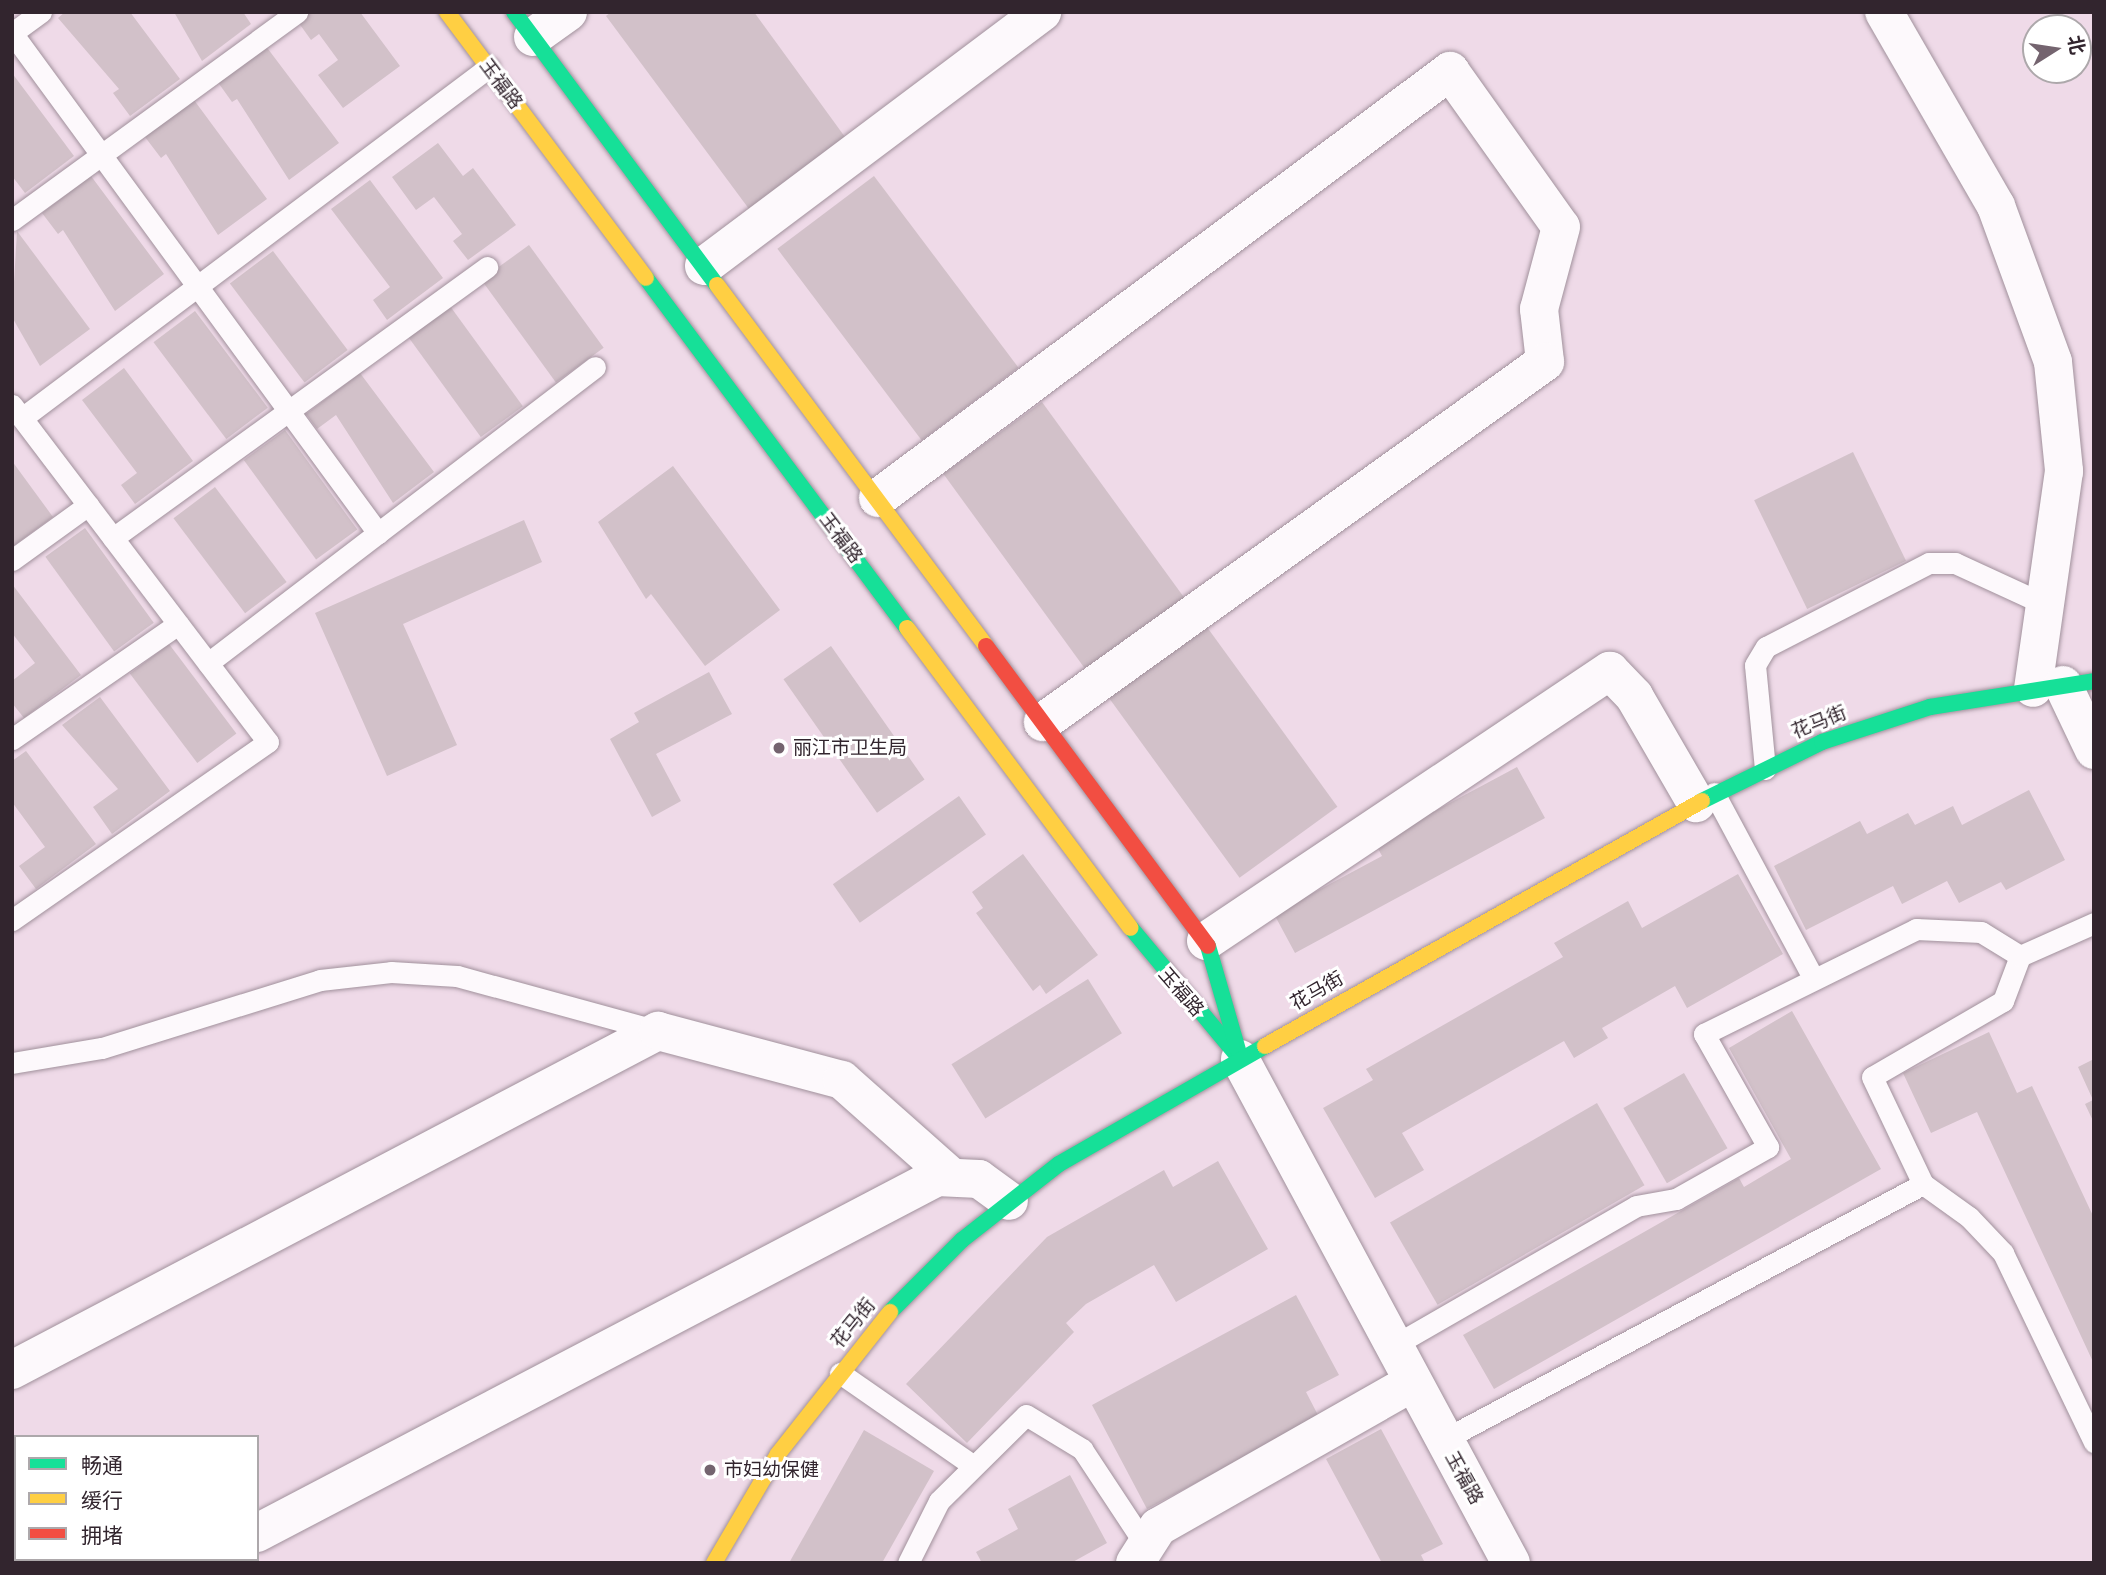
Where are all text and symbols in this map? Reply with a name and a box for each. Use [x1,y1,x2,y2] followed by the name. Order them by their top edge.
[2022,14,2092,84] north arrow
[2063,33,2089,57] text: 北
[475,54,527,114] street label: 玉福路
[815,508,867,568] street label: 玉福路
[1788,701,1850,743] street label: 花马街
[793,737,907,759] place label: 丽江市卫生局
[771,740,787,756] marker: 丽江市卫生局
[1154,963,1208,1021] street label: 玉福路
[1287,967,1347,1015] street label: 花马街
[826,1294,880,1352] street label: 花马街
[14,1435,259,1561] legend
[1440,1448,1488,1508] street label: 玉福路
[81,1453,123,1478] text: 畅通
[724,1459,819,1481] place label: 市妇幼保健
[702,1462,718,1478] marker: 市妇幼保健
[81,1488,123,1513] text: 缓行
[81,1523,123,1548] text: 拥堵

